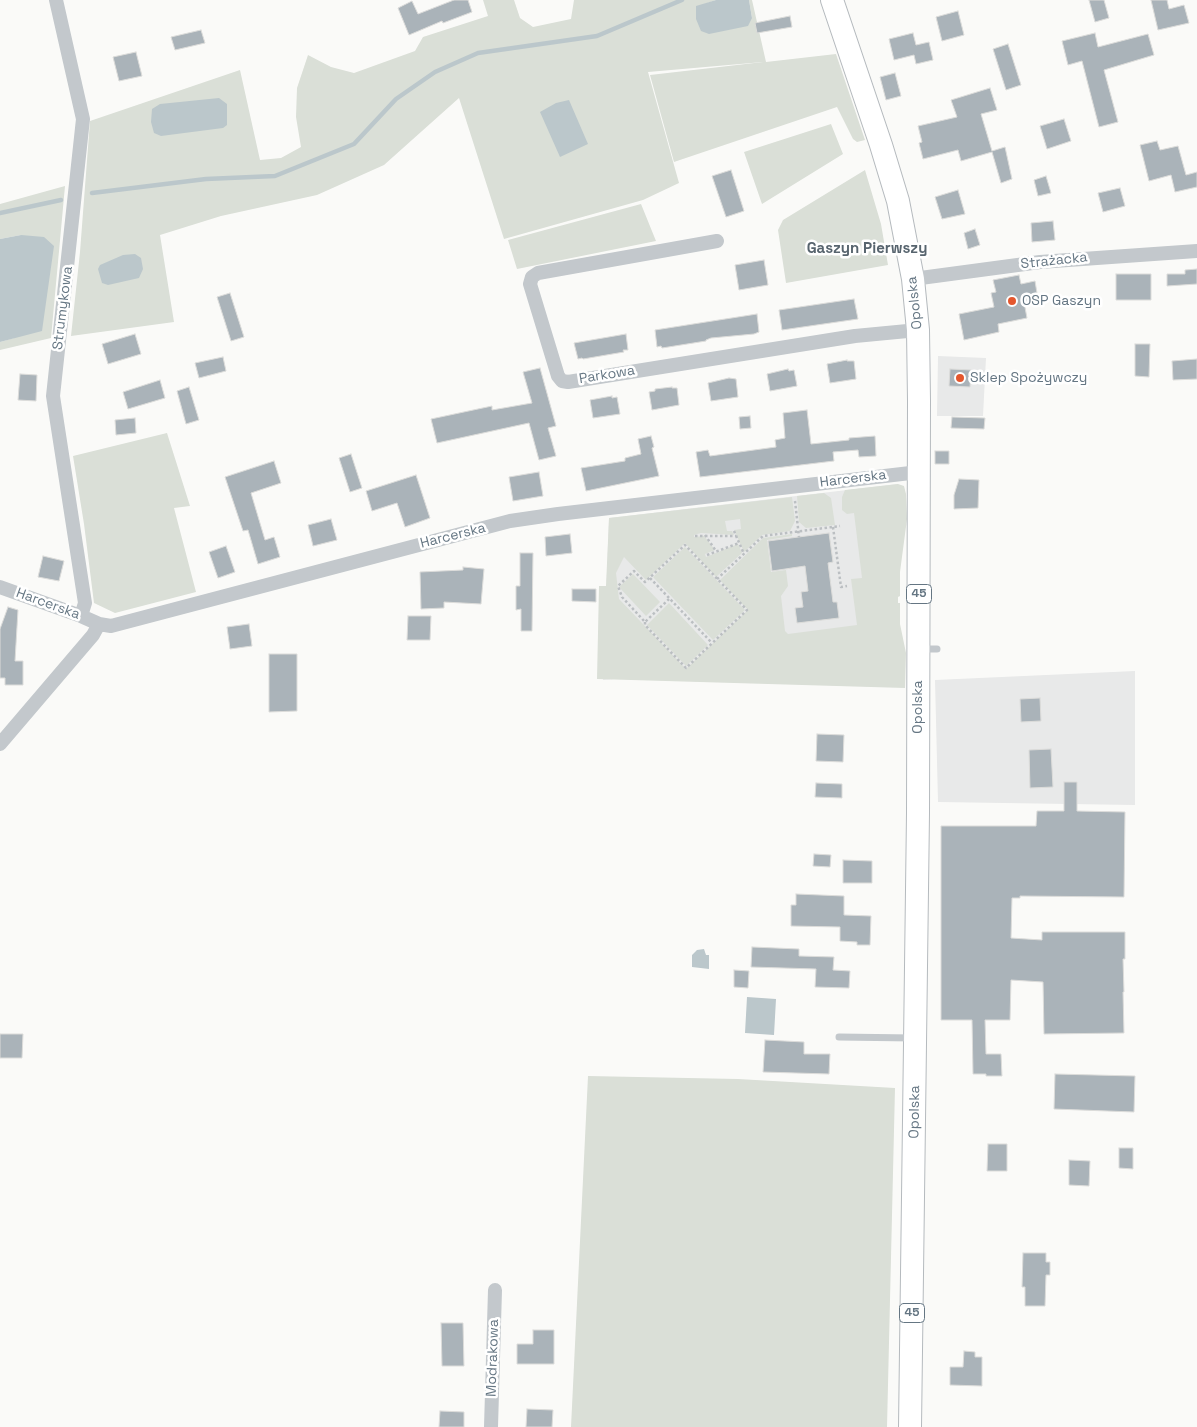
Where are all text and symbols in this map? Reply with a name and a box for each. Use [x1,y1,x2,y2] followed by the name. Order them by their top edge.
[807,240,927,258] district label: Gaszyn Pierwszy
[1020,249,1088,273] street label: Strażacka
[50,265,76,351] street label: Strumykowa
[904,276,926,330] street label: Opolska
[1022,293,1101,309] place label: OSP Gaszyn
[1006,295,1018,307] marker: OSP Gaszyn
[578,362,636,388] street label: Parkowa
[970,370,1087,386] place label: Sklep Spożywczy
[954,372,966,384] marker: Sklep Spożywczy
[819,467,887,491] street label: Harcerska
[419,520,487,552] street label: Harcerska
[906,584,932,604] road number: 45
[14,585,82,623] street label: Harcerska
[910,680,926,734] street label: Opolska
[906,1085,924,1139] street label: Opolska
[900,1304,924,1322] road number: 45
[483,1319,503,1397] street label: Modrakowa

